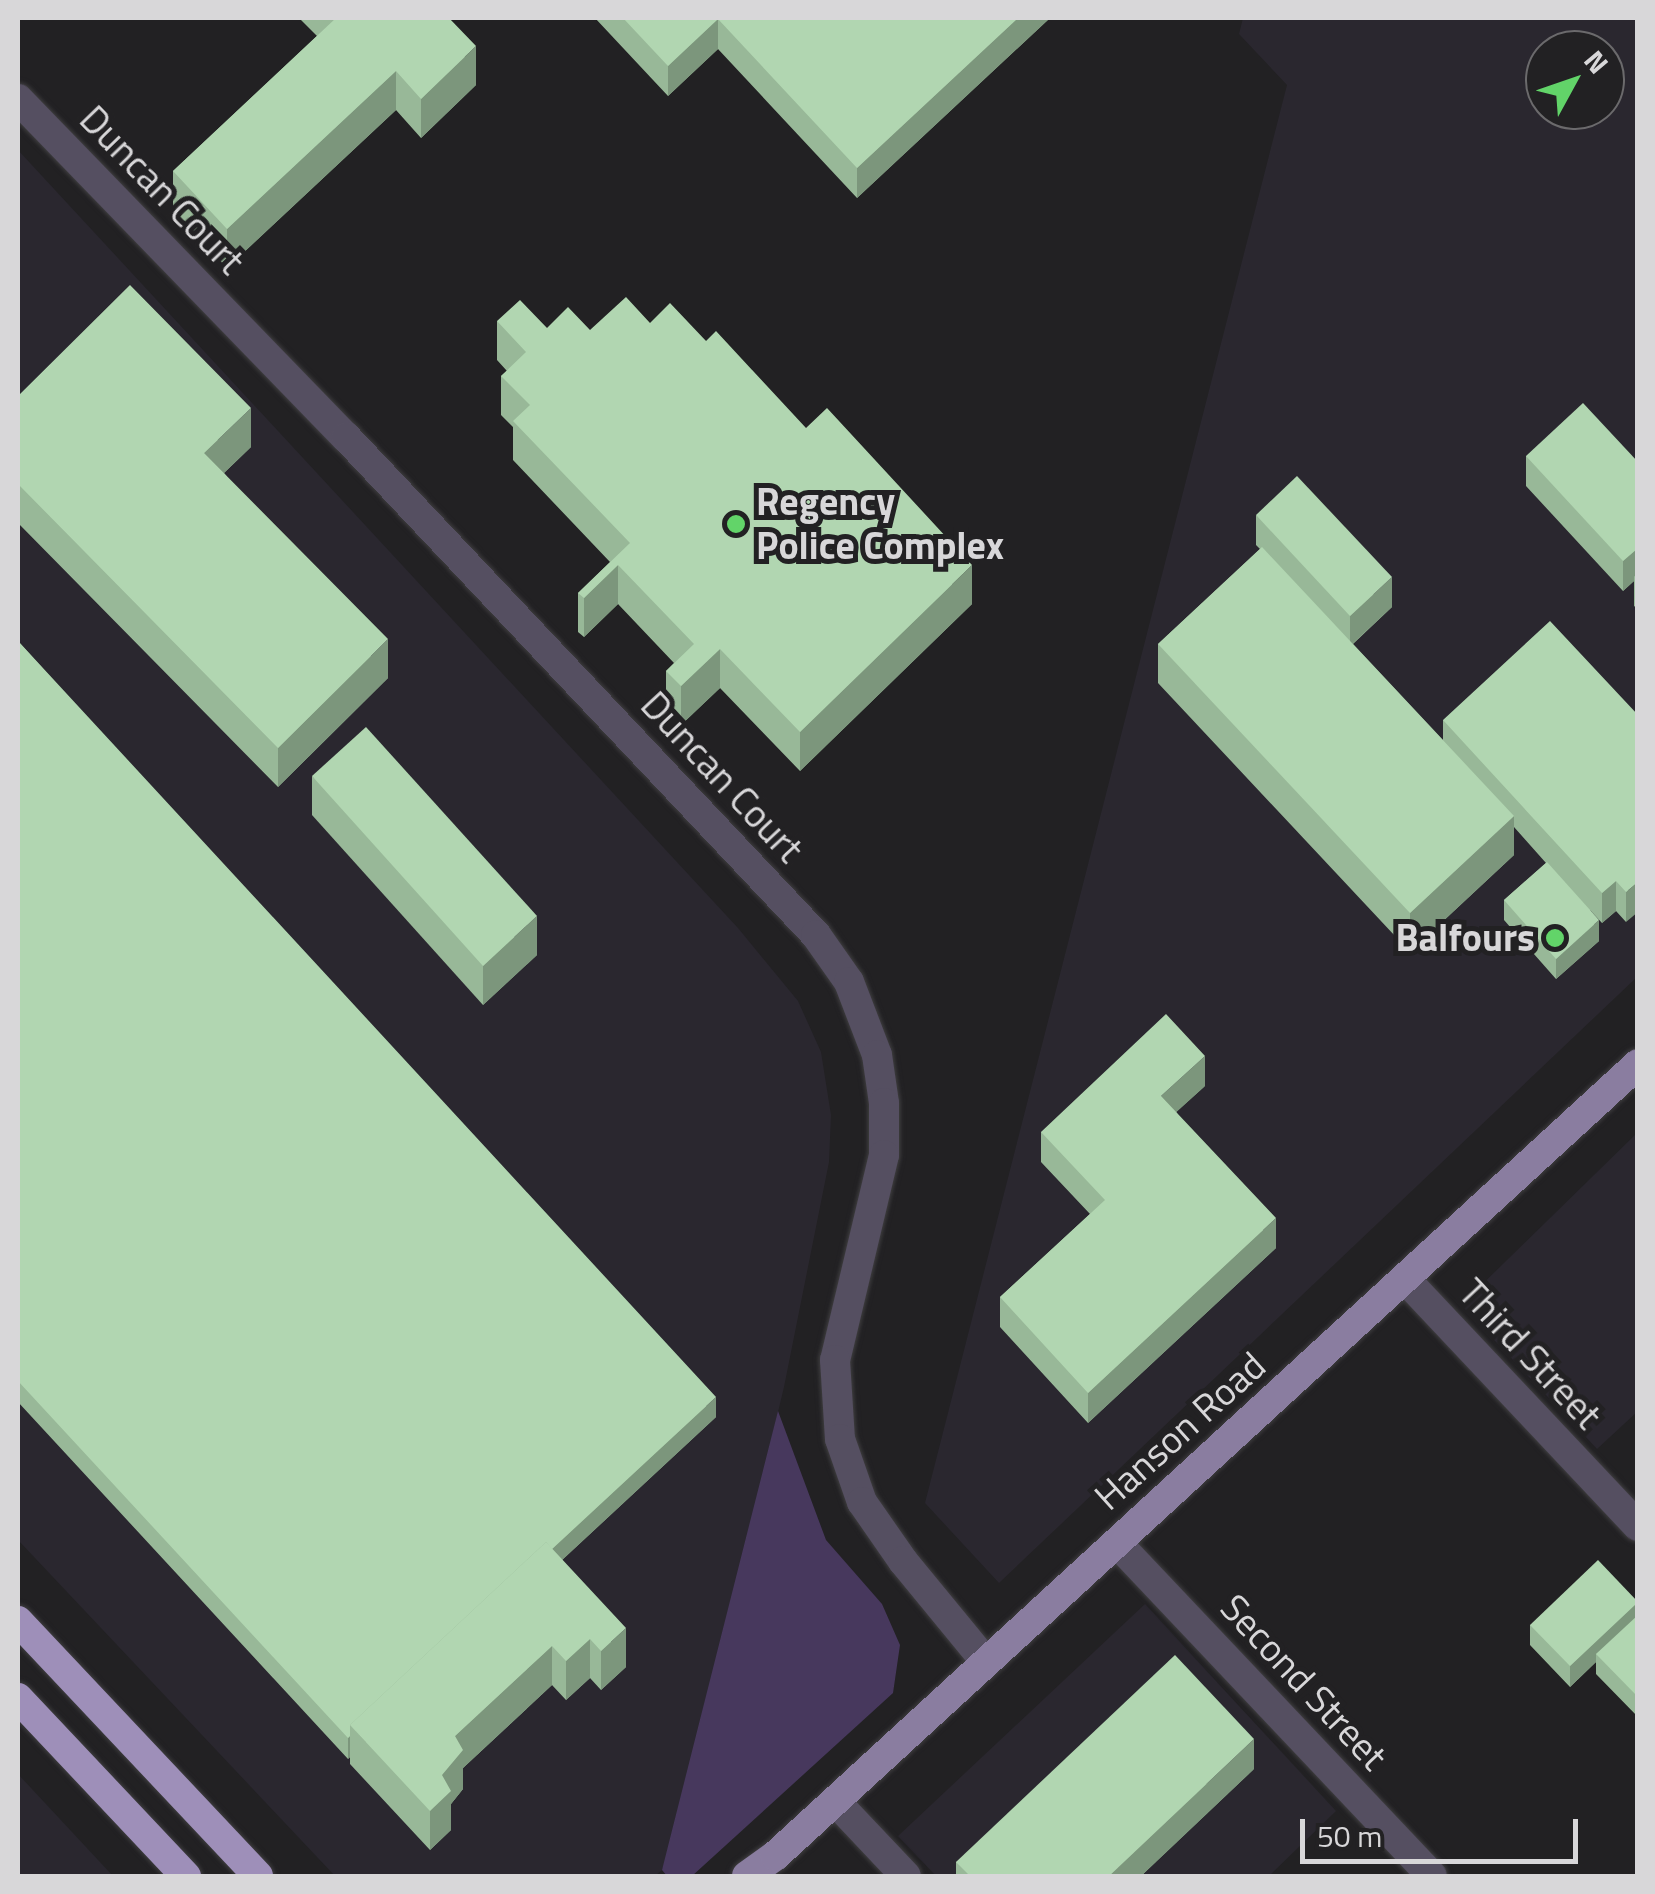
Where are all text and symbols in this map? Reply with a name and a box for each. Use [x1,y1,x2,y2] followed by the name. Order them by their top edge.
[1525,30,1625,130] north arrow
[1574,40,1620,83] text: N
[70,96,254,284] street label: Duncan Court
[756,479,1004,568] place label: Regency Police Complex
[725,513,747,535] marker: Regency Police Complex
[632,682,812,872] street label: Duncan Court
[1395,915,1535,961] place label: Balfours
[1544,927,1566,949] marker: Balfours
[1449,1270,1611,1438] street label: Third Street
[1085,1343,1275,1519] street label: Hanson Road
[1211,1585,1397,1779] street label: Second Street
[1305,1799,1582,1861] scale bar
[1317,1813,1382,1859] text: 50 m

